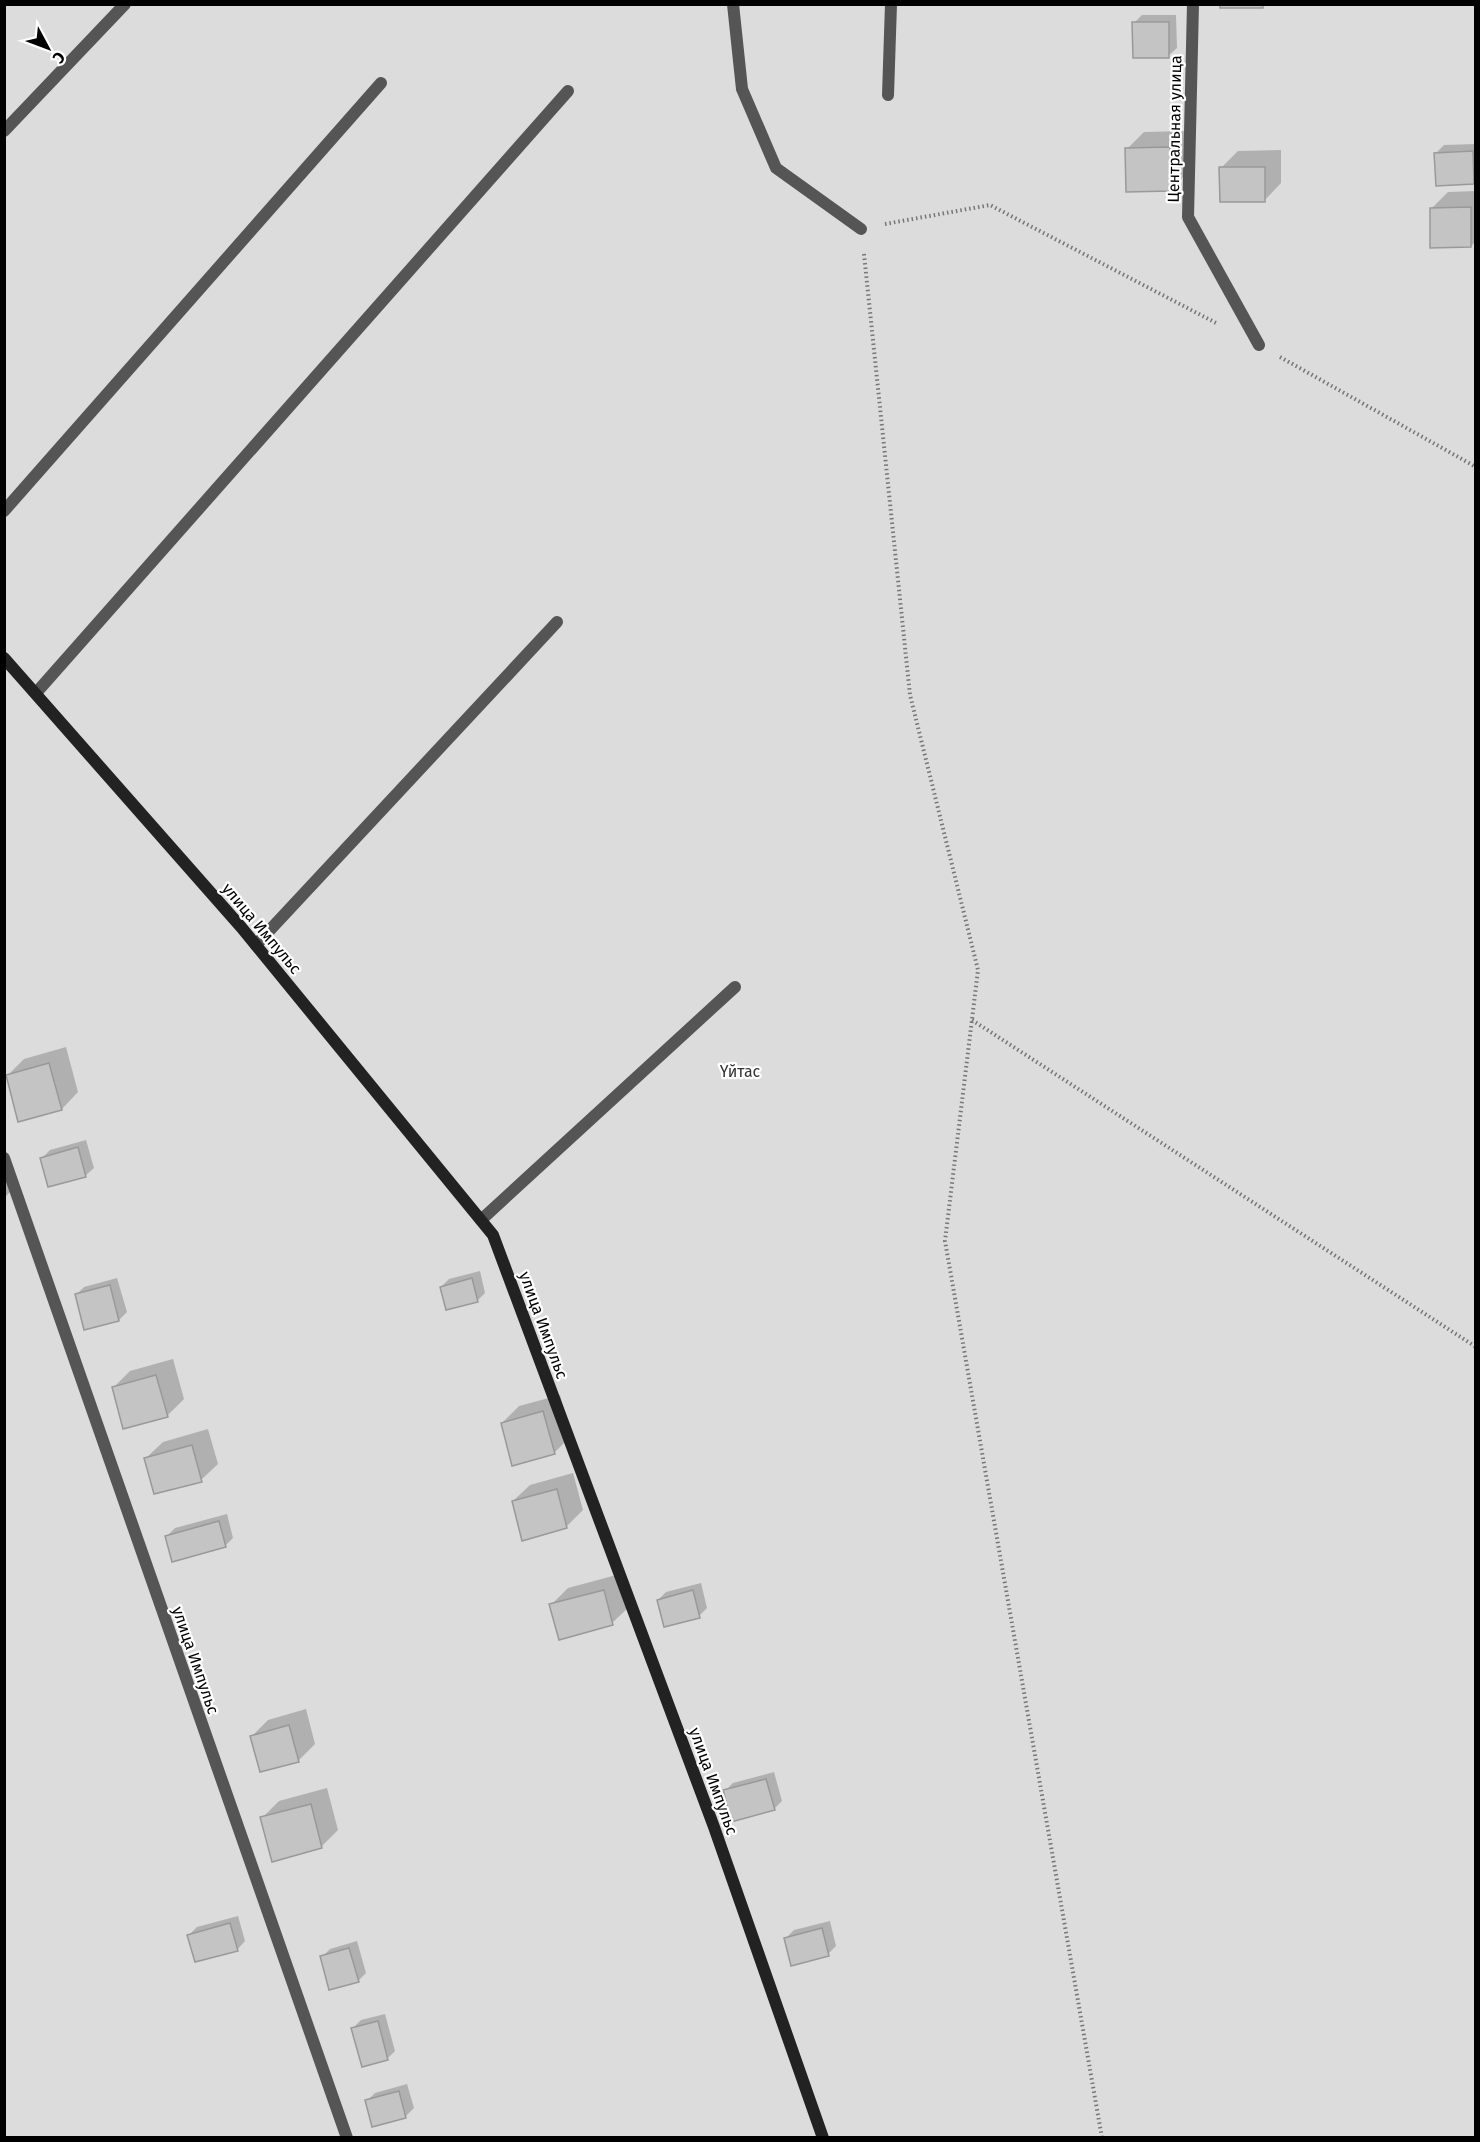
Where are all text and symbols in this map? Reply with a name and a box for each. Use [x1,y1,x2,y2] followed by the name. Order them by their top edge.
[18,18,78,78] north arrow
[48,48,69,68] text: С
[1164,55,1185,203] street label: Центральная улица
[218,879,305,978] street label: улица Импульс
[720,1062,761,1081] park label: Үйтас
[515,1269,572,1382] street label: улица Импульс
[168,1604,223,1717] street label: улица Импульс
[685,1725,742,1838] street label: улица Импульс

